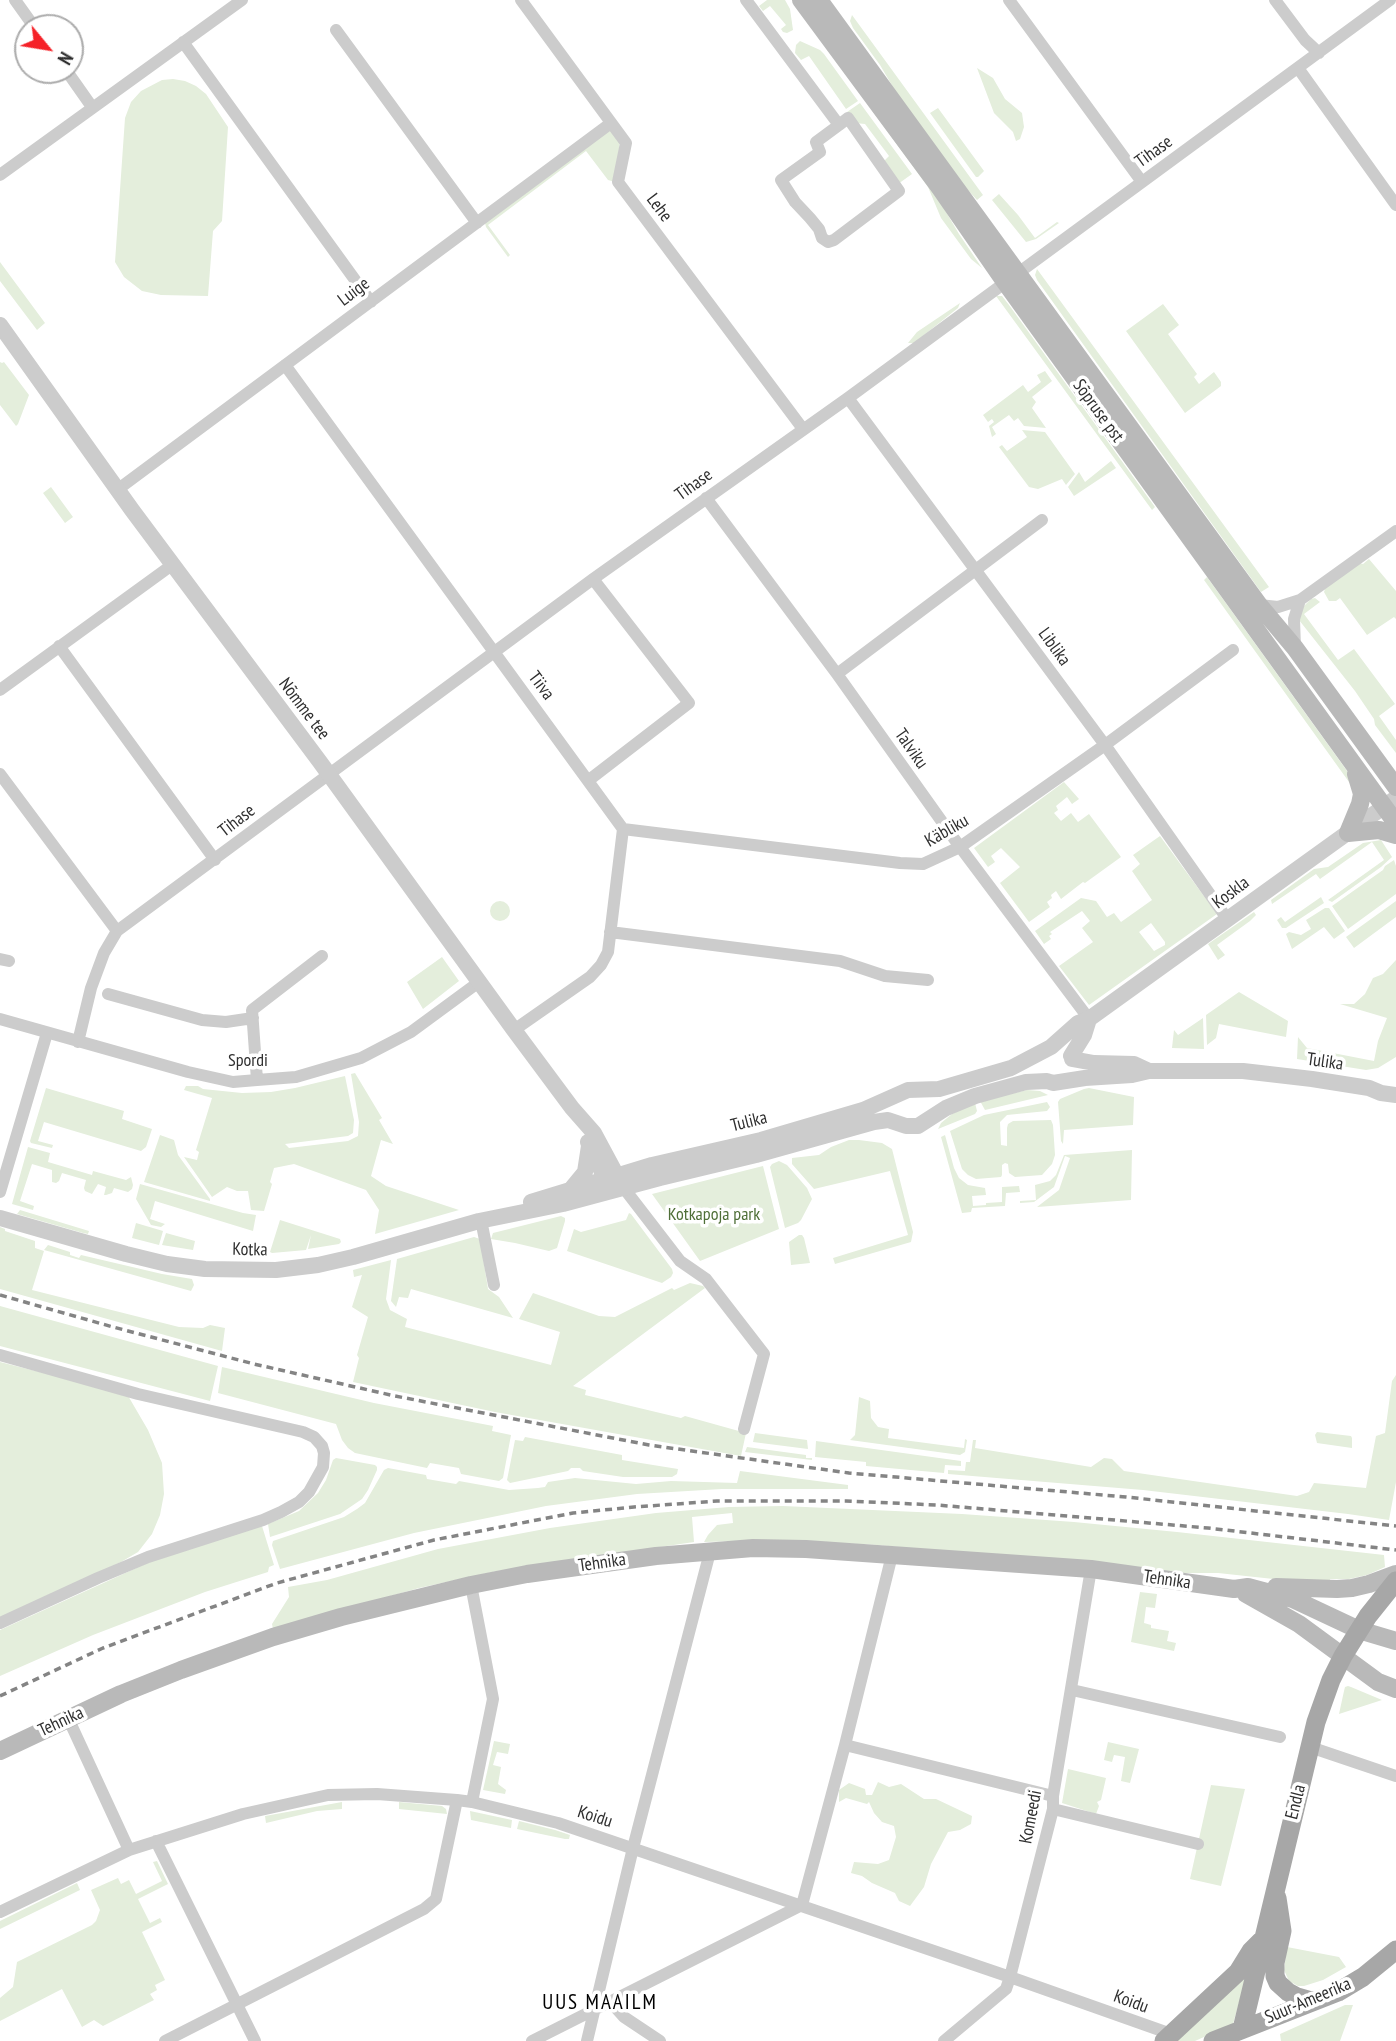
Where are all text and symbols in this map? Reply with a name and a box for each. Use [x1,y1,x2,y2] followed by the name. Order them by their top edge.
[14,14,84,84] north arrow
[52,48,78,69] text: N
[1131,131,1177,173] street label: Tihase
[642,190,676,226] street label: Lehe
[334,273,374,311] street label: Luige
[1068,375,1128,447] street label: Sõpruse pst
[671,464,717,506] street label: Tihase
[1033,624,1075,670] street label: Liblika
[523,668,559,704] street label: Tiiva
[274,674,334,744] street label: Nõmme tee
[890,725,932,773] street label: Talviku
[214,800,260,842] street label: Tihase
[921,810,973,852] street label: Käbliku
[1208,872,1254,914] street label: Koskla
[1305,1049,1345,1075] street label: Tulika
[228,1050,268,1072] street label: Spordi
[729,1107,769,1137] street label: Tulika
[668,1204,760,1226] park label: Kotkapoja park
[232,1239,268,1261] street label: Kotka
[577,1549,627,1577] street label: Tehnika
[1142,1566,1192,1594] street label: Tehnika
[35,1702,87,1742] street label: Tehnika
[1281,1782,1311,1822] street label: Endla
[1015,1788,1047,1846] street label: Komeedi
[575,1801,615,1833] street label: Koidu
[1262,1973,1354,2029] street label: Suur-Ameerika
[1111,1986,1151,2018] street label: Koidu
[543,1990,657,2016] district label: UUS MAAILM

